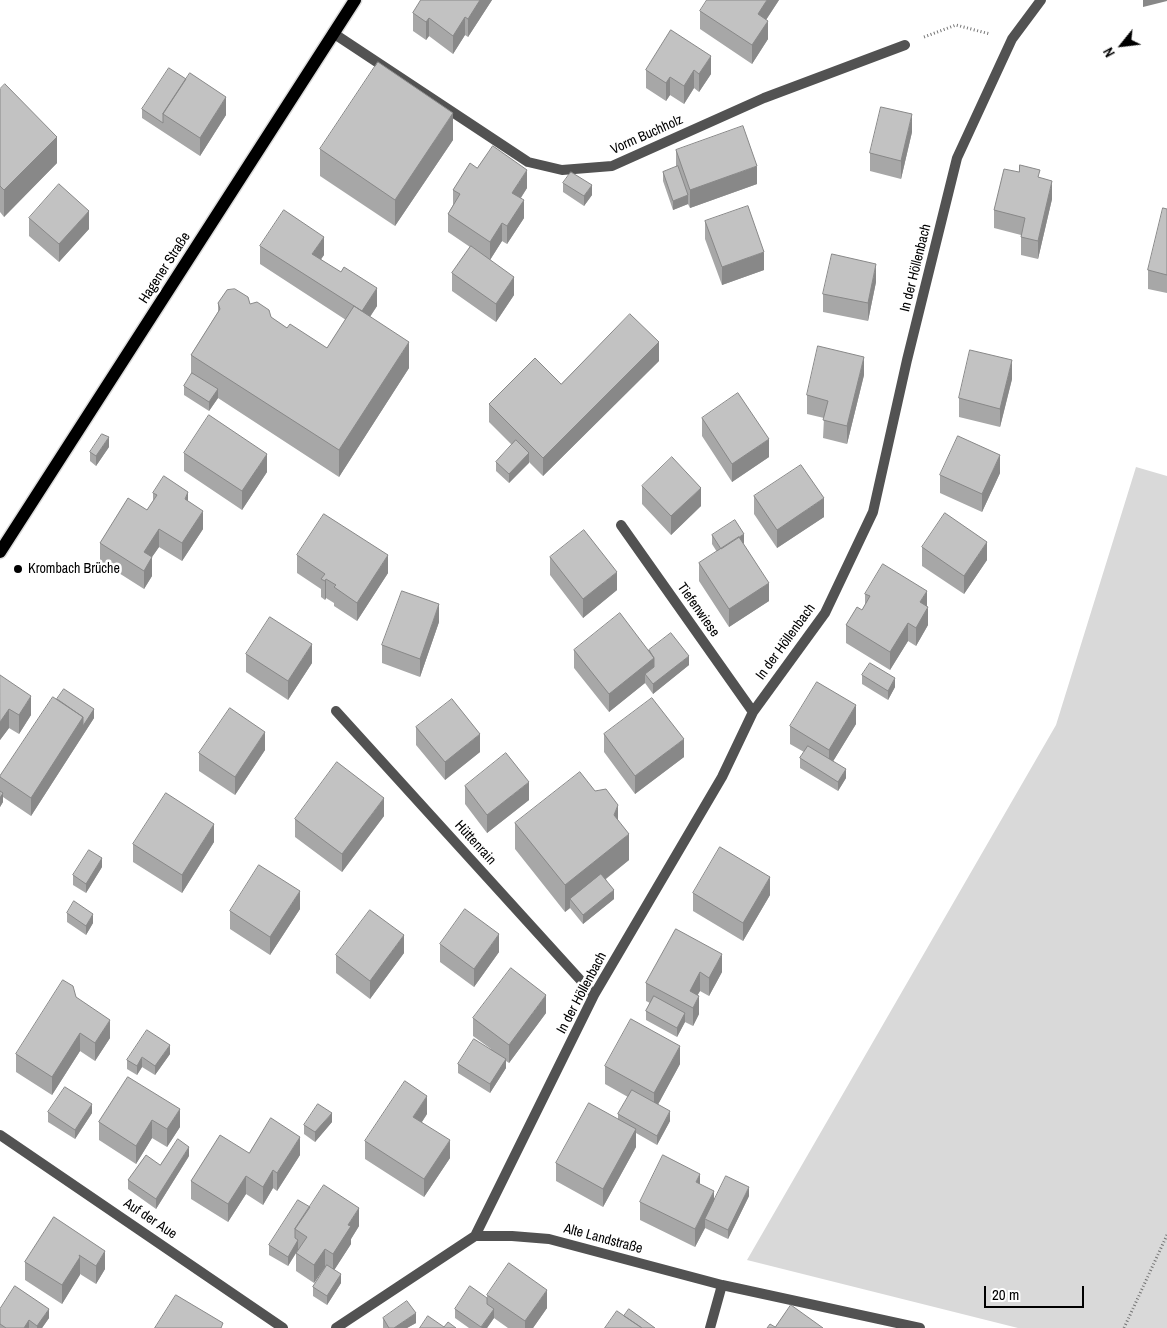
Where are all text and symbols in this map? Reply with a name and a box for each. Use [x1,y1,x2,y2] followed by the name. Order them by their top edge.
[1097,20,1147,70] north arrow
[1099,44,1119,60] text: N
[608,112,686,158] street label: Vorm Buchholz
[897,222,935,314] street label: In der Höllenbach
[136,229,194,307] street label: Hagener Straße
[28,561,120,577] place label: Krombach Brüche
[12,563,24,575] marker: Krombach Brüche
[673,580,723,640] street label: Tiefenwiese
[753,601,819,683] street label: In der Höllenbach
[451,817,499,869] street label: Hüttenrain
[553,949,611,1037] street label: In der Höllenbach
[120,1195,180,1243] street label: Auf der Aue
[562,1220,644,1258] street label: Alte Landstraße
[987,1276,1087,1308] scale bar
[992,1284,1019,1305] text: 20 m

